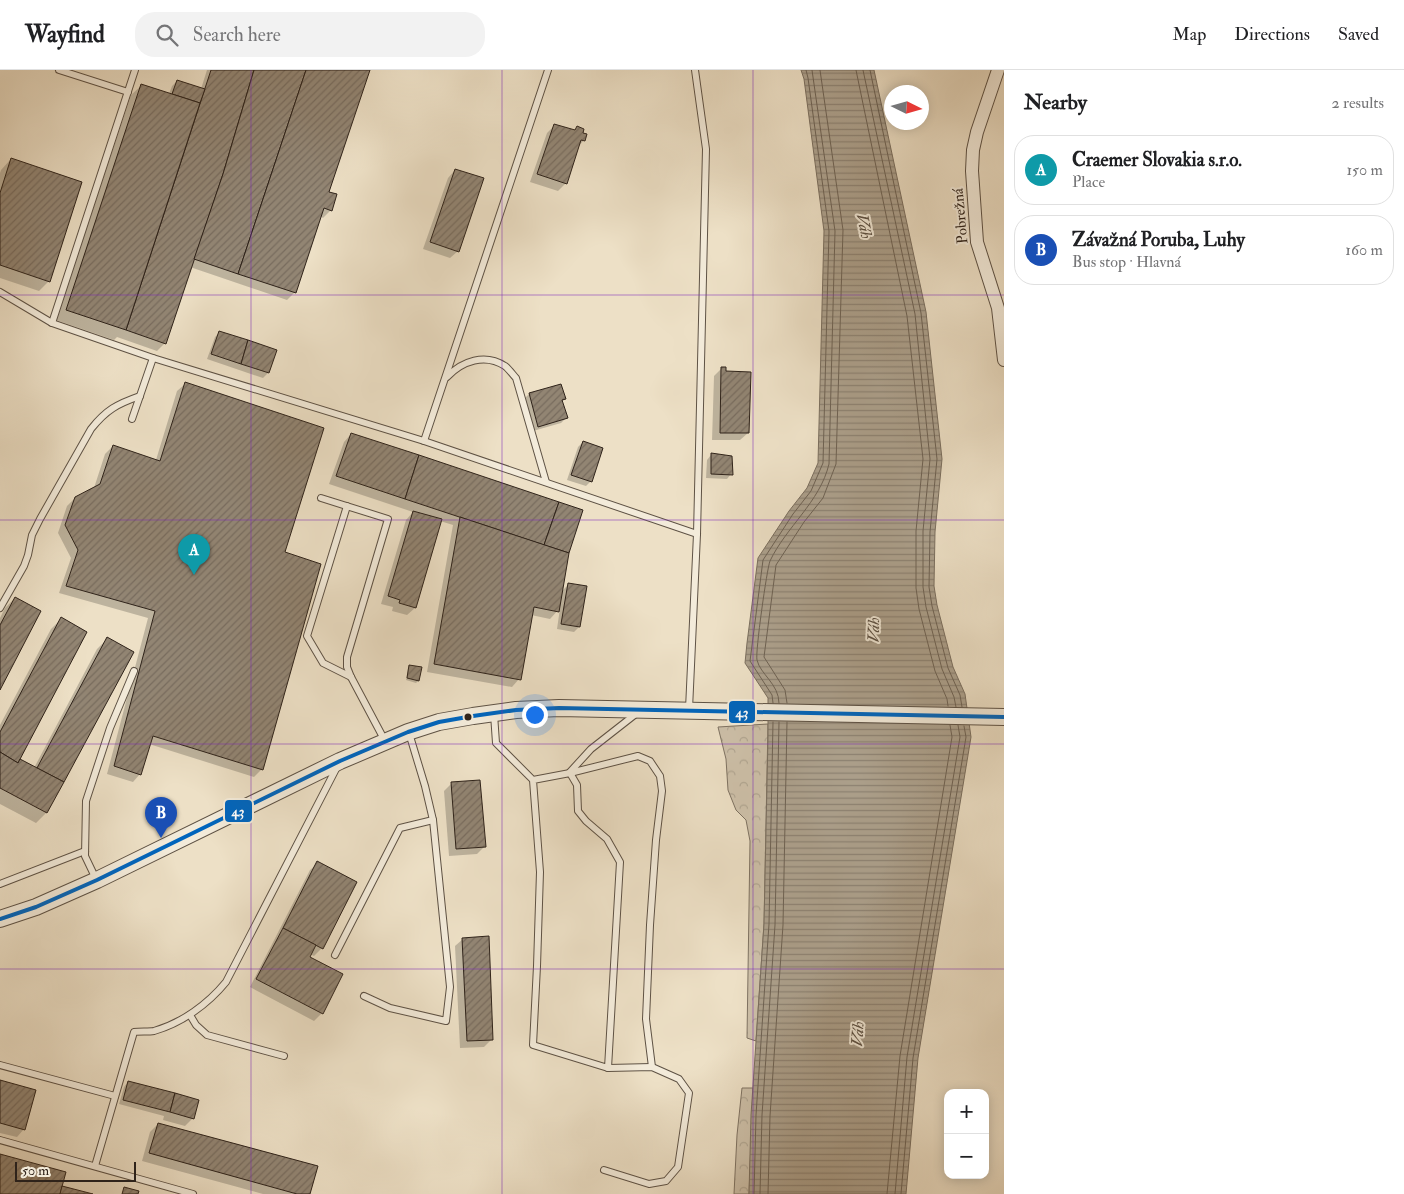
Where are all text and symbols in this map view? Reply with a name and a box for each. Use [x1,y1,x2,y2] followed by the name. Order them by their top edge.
[135,12,485,57] search box
[25,19,105,50] text: Wayfind
[153,21,181,49] icon: search
[193,23,281,47] text: Search here
[1173,23,1206,46] text: Map
[1234,23,1310,46] text: Directions
[1338,23,1379,46] text: Saved
[884,85,929,130] north arrow
[1024,89,1087,116] text: Nearby
[1331,93,1384,113] text: 2 results
[1072,148,1242,172] text: Craemer Slovakia s.r.o.
[1036,160,1046,180] text: A
[1346,160,1383,180] text: 150 m
[1072,172,1105,192] text: Place
[949,186,972,245] street label: Pobrežná
[852,212,876,241] water label: Váh
[1072,228,1245,252] text: Závažná Poruba, Luhy
[1036,240,1046,260] text: B
[1345,240,1383,260] text: 160 m
[1072,252,1181,272] text: Bus stop · Hlavná
[178,534,210,575] pin: A
[864,617,884,643] water label: Váh
[728,700,756,724] line badge: 43
[522,702,548,728] your location
[735,704,748,721] text: 43
[463,712,473,722] unlabelled marker
[145,797,177,838] pin: B
[224,799,253,823] line badge: 43
[231,803,244,820] text: 43
[847,1021,869,1047] water label: Váh
[944,1089,989,1179] map controls
[944,1089,989,1134] button: +
[944,1134,989,1179] button: −
[15,1159,136,1182] scale bar
[22,1162,49,1179] text: 50 m

